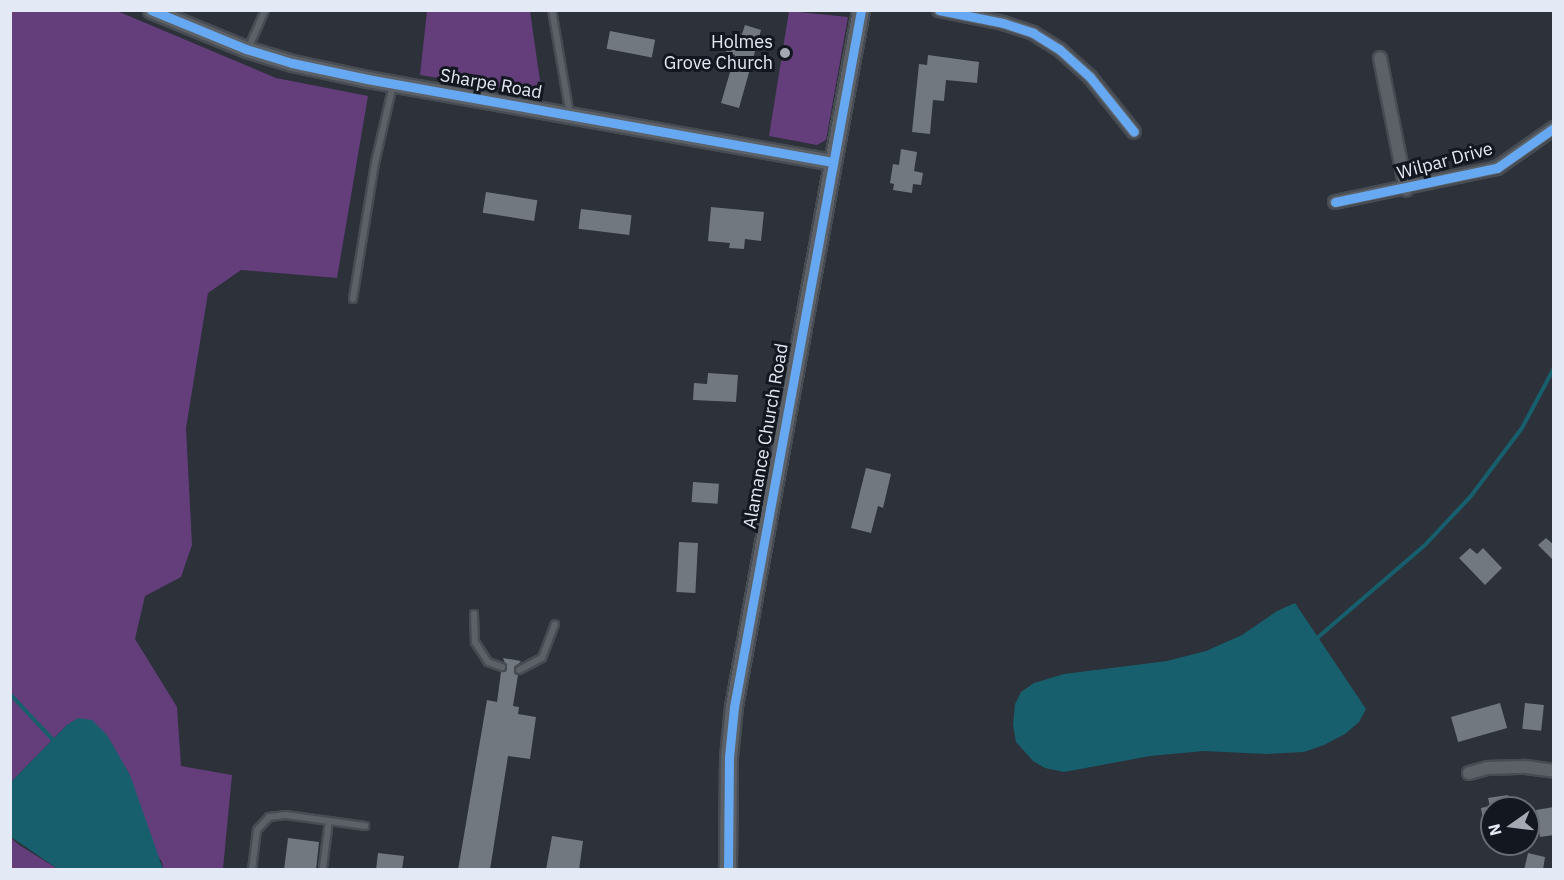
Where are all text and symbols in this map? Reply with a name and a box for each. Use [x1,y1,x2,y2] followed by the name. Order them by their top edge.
[664,32,773,74] place label: Holmes Grove Church
[778,46,792,60] marker: Holmes Grove Church
[438,64,544,104] street label: Sharpe Road
[1395,138,1495,184] street label: Wilpar Drive
[739,342,793,530] street label: Alamance Church Road
[1480,796,1540,856] north arrow
[1483,822,1506,838] text: N

